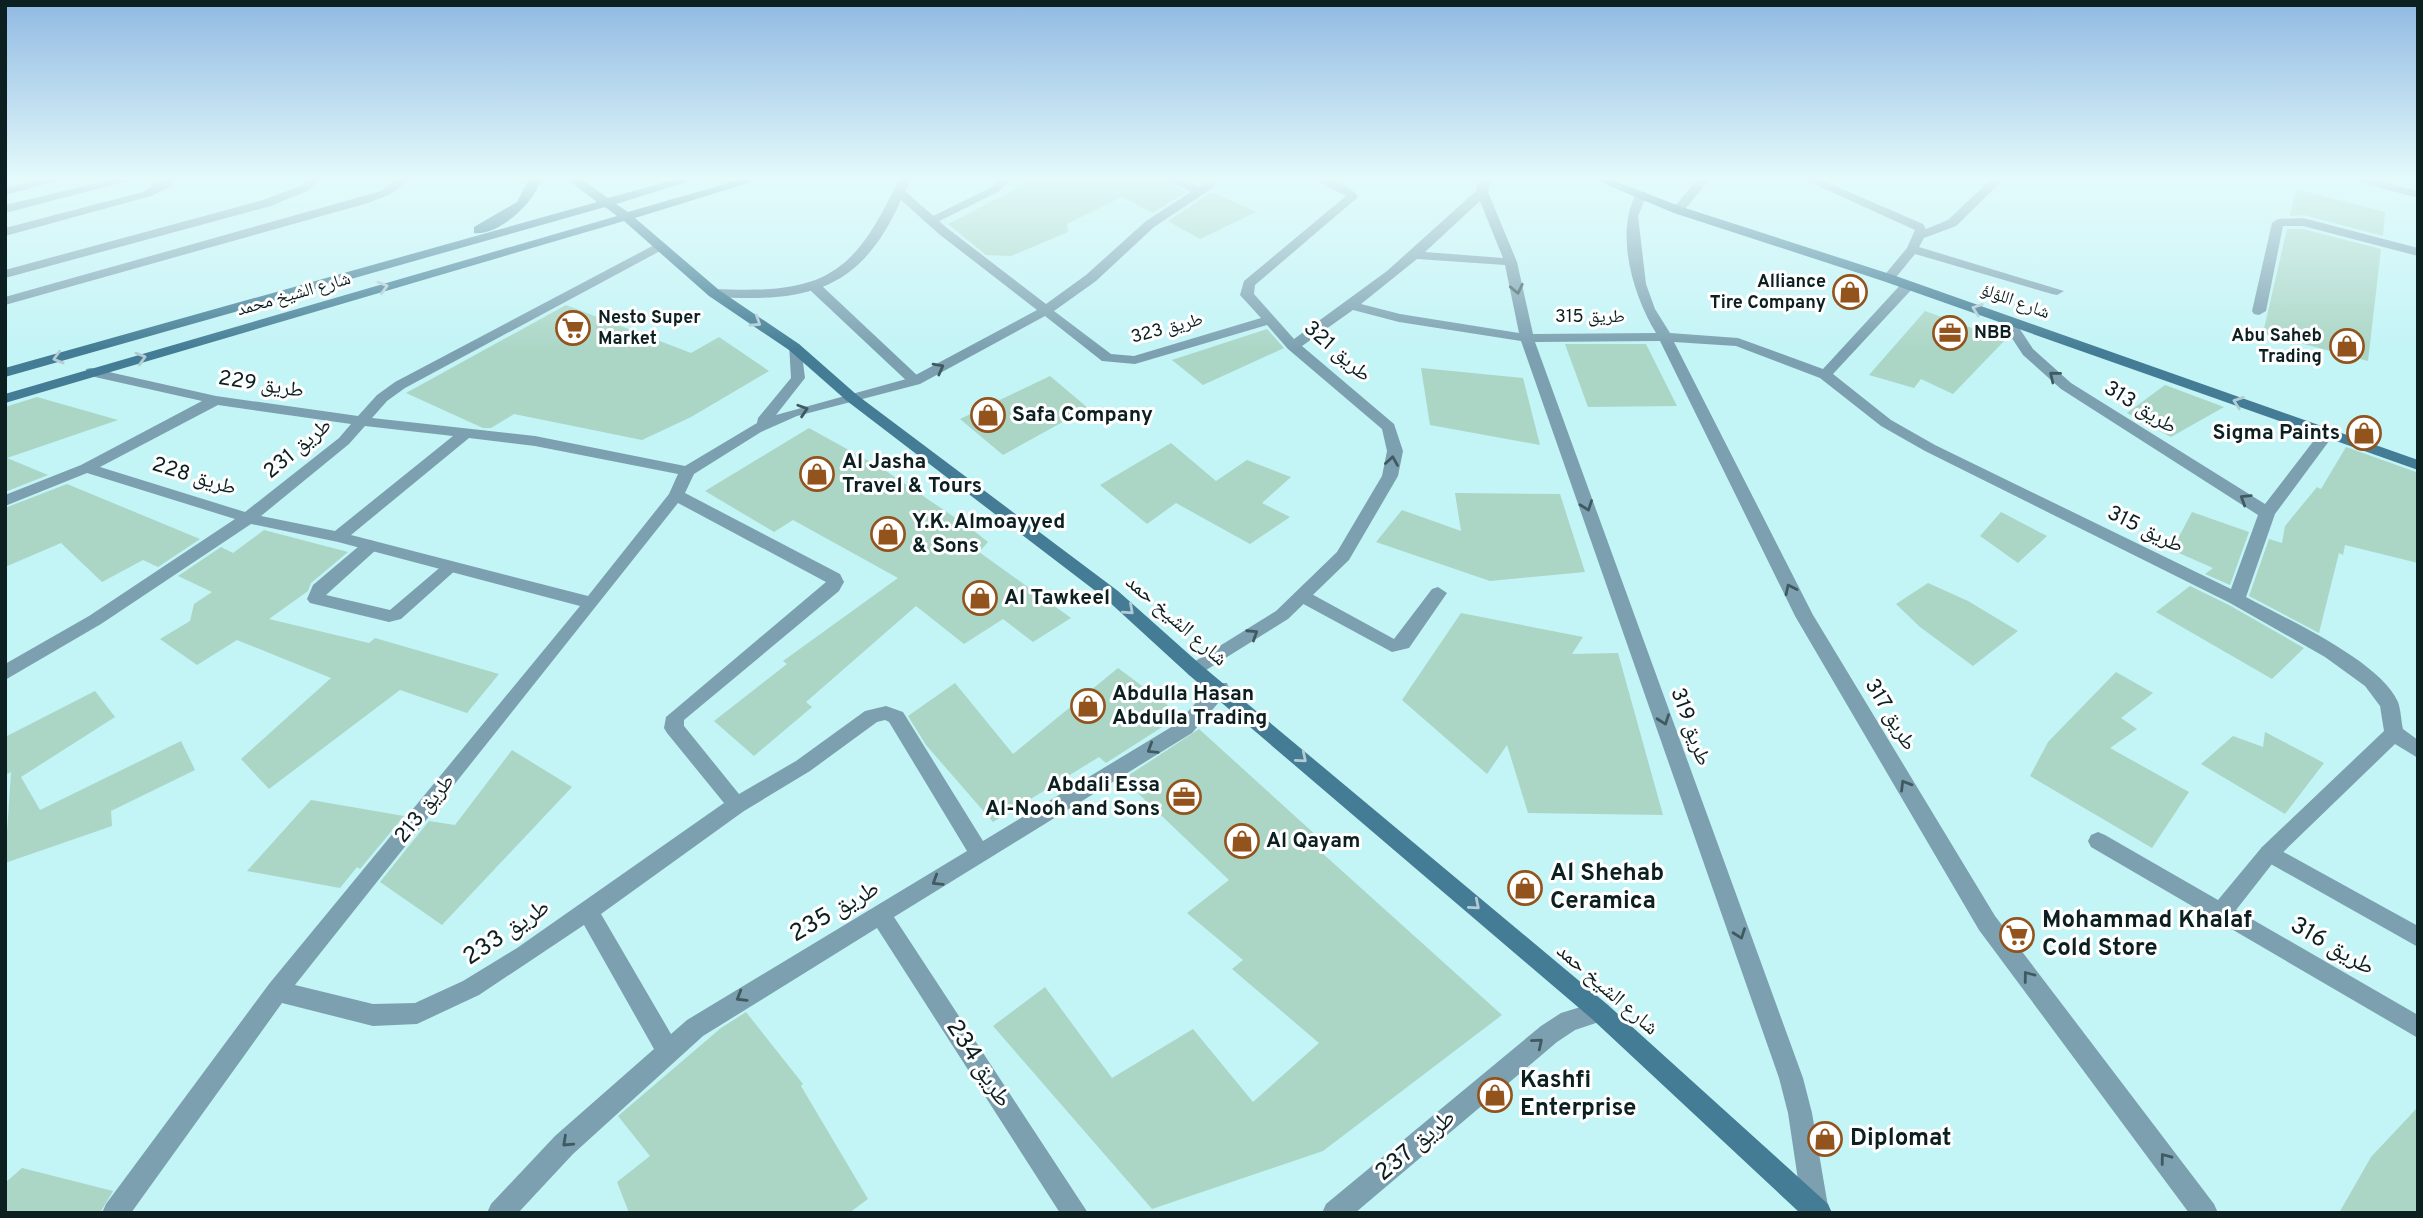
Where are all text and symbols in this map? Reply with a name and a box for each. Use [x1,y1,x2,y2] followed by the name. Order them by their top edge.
[234,268,354,322] street label: شارع الشيخ محمد
[1710,271,1826,315] place label: Alliance Tire Company
[1831,273,1869,311] shop icon: Alliance Tire Company
[1977,279,2053,325] street label: شارع اللؤلؤ
[377,281,389,296] one-way arrow
[1509,283,1524,295] one-way arrow
[1972,303,1984,317] one-way arrow
[1555,306,1625,329] street label: طريق 315
[598,307,701,351] place label: Nesto Super Market
[1129,308,1205,350] street label: طريق 323
[554,309,592,347] supermarket icon: Nesto Super Market
[748,313,761,326] one-way arrow
[1931,314,1969,352] office icon: NBB
[1298,315,1376,389] street label: طريق 321
[1974,322,2012,345] place label: NBB
[2231,325,2322,369] place label: Abu Saheb Trading
[2328,327,2366,365] shop icon: Abu Saheb Trading
[52,350,64,364] one-way arrow
[135,351,147,366] one-way arrow
[932,363,945,376] one-way arrow
[216,365,306,405] street label: طريق 229
[2049,372,2061,385] one-way arrow
[2098,375,2182,441] street label: طريق 313
[969,396,1007,434] shop icon: Safa Company
[2232,396,2244,410] one-way arrow
[1012,402,1153,429] place label: Safa Company
[796,403,808,418] one-way arrow
[258,413,338,485] street label: طريق 231
[2345,414,2383,452] shop icon: Sigma Paints
[2213,420,2340,447] place label: Sigma Paints
[842,449,982,500] place label: Al Jasha Travel & Tours
[149,451,239,503] street label: طريق 228
[798,455,836,493] shop icon: Al Jasha Travel & Tours
[1384,455,1399,467] one-way arrow
[2240,494,2253,507] one-way arrow
[1579,499,1593,511] one-way arrow
[2102,500,2188,560] street label: طريق 315
[912,509,1065,560] place label: Y.K. Almoayyed & Sons
[869,515,907,553] shop icon: Y.K. Almoayyed & Sons
[1119,569,1233,673] street label: شارع الشيخ حمد
[961,579,999,617] shop icon: Al Tawkeel
[1785,584,1799,596] one-way arrow
[1004,585,1110,612] place label: Al Tawkeel
[1121,602,1134,615] one-way arrow
[1246,630,1259,643] one-way arrow
[1858,674,1922,756] street label: طريق 317
[1112,681,1267,732] place label: Abdulla Hasan Abdulla Trading
[1663,684,1717,770] street label: طريق 319
[1069,687,1107,725] shop icon: Abdulla Hasan Abdulla Trading
[1655,713,1669,725] one-way arrow
[1146,740,1159,753] one-way arrow
[1294,750,1307,762] one-way arrow
[389,769,461,849] street label: طريق 213
[985,772,1160,823] place label: Abdali Essa Al-Nooh and Sons
[1165,778,1203,816] office icon: Abdali Essa Al-Nooh and Sons
[1900,780,1913,793] one-way arrow
[1223,822,1261,860] shop icon: Al Qayam
[1266,828,1360,855] place label: Al Qayam
[1550,859,1664,917] place label: Al Shehab Ceramica
[1506,869,1544,907] shop icon: Al Shehab Ceramica
[932,873,945,886] one-way arrow
[785,874,885,950] street label: طريق 235
[458,893,556,973] street label: طريق 233
[1468,897,1480,910] one-way arrow
[2042,906,2252,964] place label: Mohammad Khalaf Cold Store
[2284,911,2380,983] street label: طريق 316
[1998,916,2036,954] supermarket icon: Mohammad Khalaf Cold Store
[1732,928,1746,940] one-way arrow
[1550,938,1664,1042] street label: شارع الشيخ حمد
[2023,971,2036,984] one-way arrow
[736,989,749,1002] one-way arrow
[938,1014,1018,1114] street label: طريق 234
[1530,1039,1543,1051] one-way arrow
[1520,1066,1636,1124] place label: Kashfi Enterprise
[1476,1076,1514,1114] shop icon: Kashfi Enterprise
[1369,1104,1463,1188] street label: طريق 237
[1806,1120,1844,1158] shop icon: Diplomat
[1850,1124,1952,1154] place label: Diplomat
[562,1134,575,1147] one-way arrow
[2161,1153,2173,1165] one-way arrow

